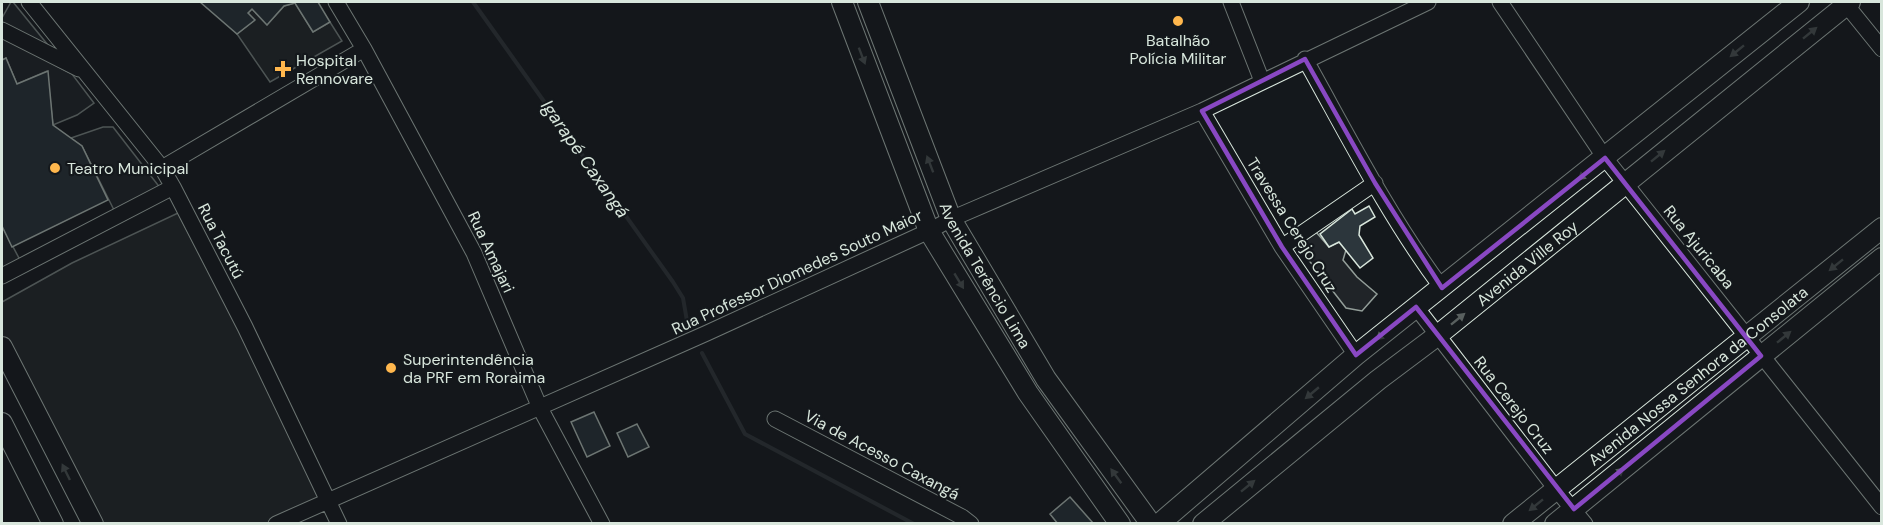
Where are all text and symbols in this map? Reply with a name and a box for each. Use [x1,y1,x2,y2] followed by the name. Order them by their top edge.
[1171,14,1185,28] marker: Batalhão Polícia Militar
[1802,27,1818,40] one-way arrow
[1130,30,1227,69] place label: Batalhão Polícia Militar
[1729,45,1745,58] one-way arrow
[857,48,867,66] one-way arrow
[296,50,373,89] place label: Hospital Rennovare
[274,60,292,78] marker: Hospital Rennovare
[535,95,635,223] water label: Igarapé Caxangá
[1650,149,1666,162] one-way arrow
[1242,154,1342,296] street label: Travessa Cerejo Cruz
[925,155,935,173] one-way arrow
[67,158,189,179] place label: Teatro Municipal
[48,161,62,175] marker: Teatro Municipal
[1577,167,1593,180] one-way arrow
[935,199,1036,352] street label: Avenida Terêncio Lima
[193,200,249,282] street label: Rua Tacutú
[1659,201,1739,293] street label: Rua Ajuricaba
[668,205,926,339] street label: Rua Professor Diomedes Souto Maior
[463,208,519,296] street label: Rua Amajari
[1472,216,1582,311] street label: Avenida Ville Roy
[1828,258,1844,271] one-way arrow
[954,273,965,289] one-way arrow
[1584,281,1812,470] street label: Avenida Nossa Senhora da Consolata
[1450,312,1466,325] one-way arrow
[1375,327,1391,340] one-way arrow
[1776,331,1791,344] one-way arrow
[403,349,545,388] place label: Superintendência da PRF em Roraima
[1469,352,1559,458] street label: Rua Cerejo Cruz
[384,361,398,375] marker: Superintendência da PRF em Roraima
[1304,387,1320,400] one-way arrow
[801,405,963,505] street label: Via de Acesso Caxangá
[62,463,71,480] one-way arrow
[1609,467,1625,480] one-way arrow
[1110,469,1122,485] one-way arrow
[1240,480,1256,493] one-way arrow
[1528,498,1544,511] one-way arrow

